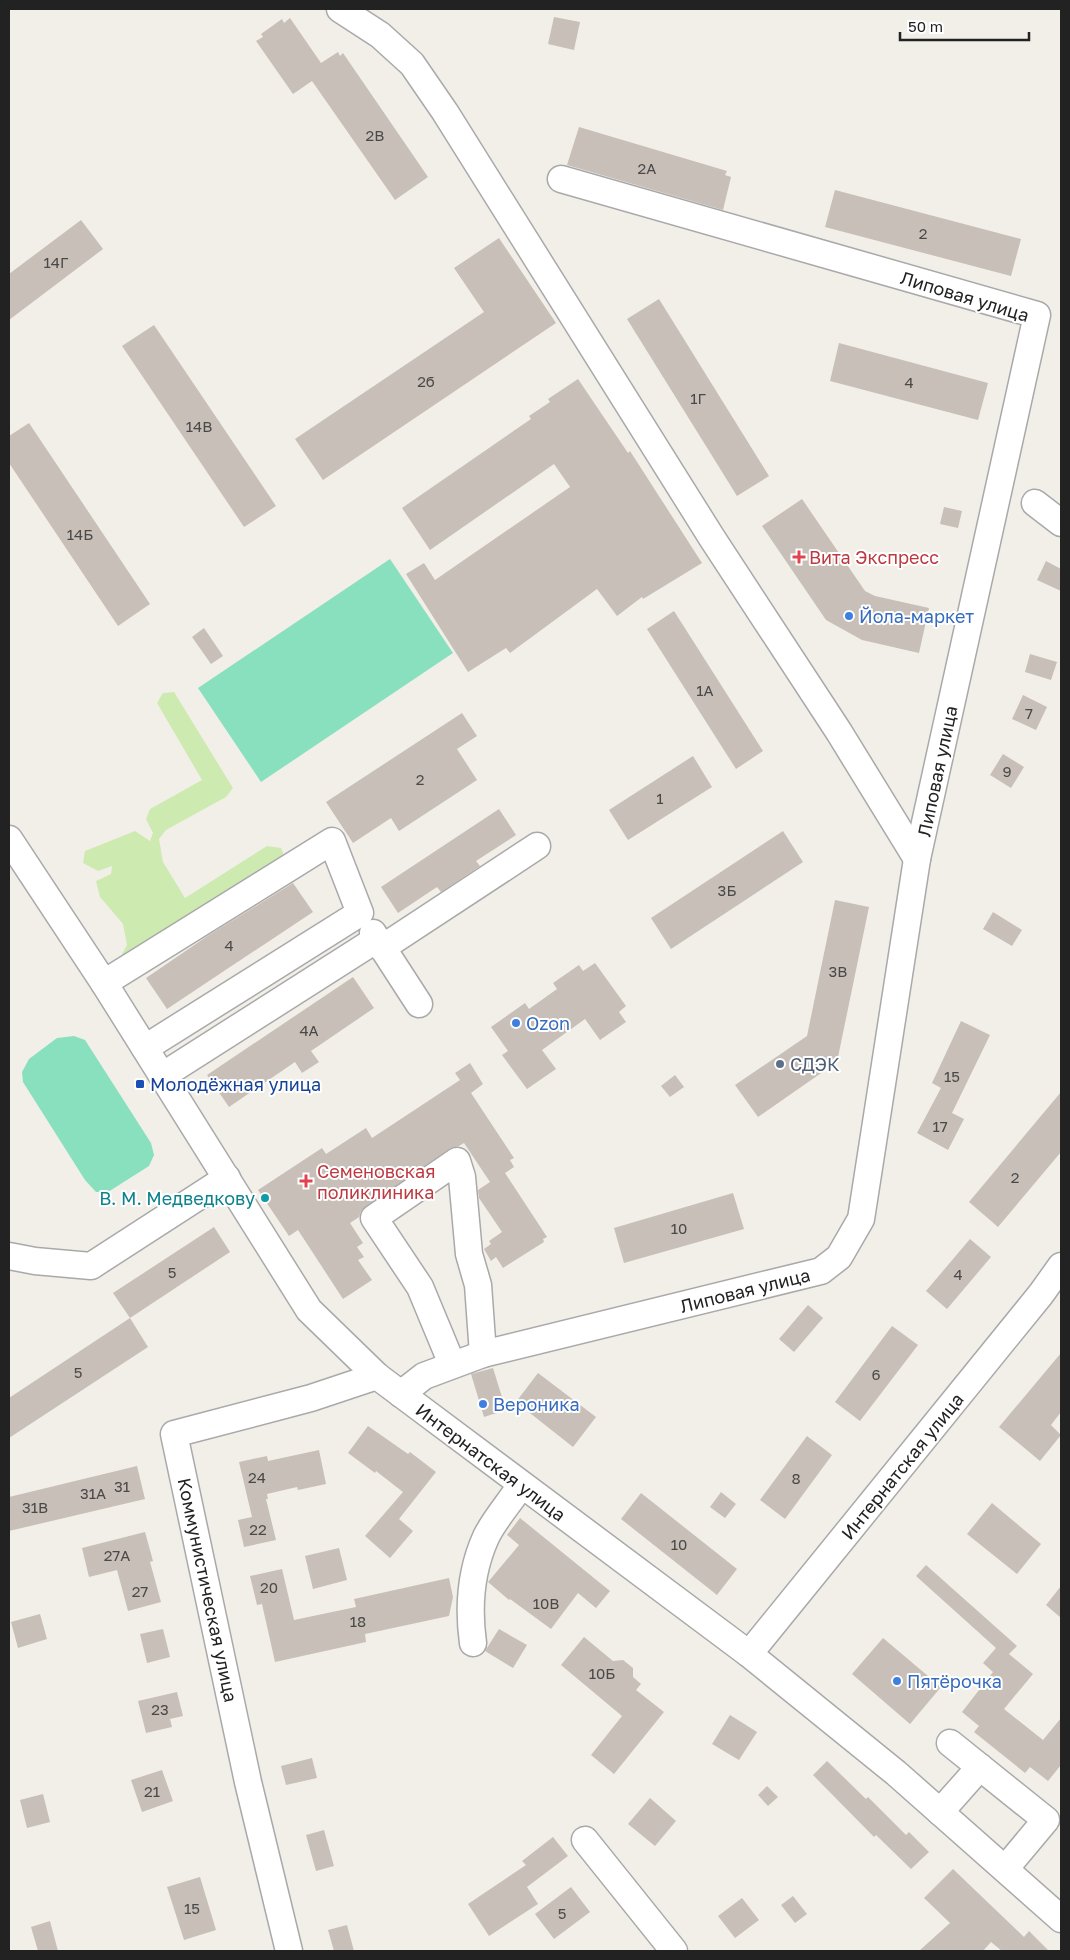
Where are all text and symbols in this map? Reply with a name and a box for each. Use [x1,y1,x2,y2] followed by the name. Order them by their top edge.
[900,10,1029,42] scale bar
[908,17,943,35] text: 50 m
[366,126,384,144] house number: 2В
[638,159,656,177] house number: 2А
[919,224,927,242] house number: 2
[44,253,69,271] house number: 14Г
[898,266,1032,326] street label: Липовая улица
[417,372,435,390] house number: 2б
[904,373,914,391] house number: 4
[690,389,706,407] house number: 1Г
[186,417,212,435] house number: 14В
[67,525,93,543] house number: 14Б
[809,546,939,568] place label: Вита Экспресс
[793,551,805,563] marker: Вита Экспресс
[859,605,974,627] place label: Йола-маркет
[843,610,855,622] marker: Йола-маркет
[696,681,714,699] house number: 1А
[912,704,962,838] street label: Липовая улица
[1025,704,1033,722] house number: 7
[1002,762,1012,780] house number: 9
[416,770,424,788] house number: 2
[656,789,664,807] house number: 1
[718,881,736,899] house number: 3Б
[224,936,234,954] house number: 4
[829,962,847,980] house number: 3В
[526,1012,570,1034] place label: Ozon
[510,1017,522,1029] marker: Ozon
[299,1021,319,1039] house number: 4А
[790,1053,840,1075] place label: СДЭК
[774,1058,786,1070] marker: СДЭК
[944,1067,960,1085] house number: 15
[150,1073,321,1095] place label: Молодёжная улица
[134,1078,146,1090] marker: Молодёжная улица
[932,1117,948,1135] house number: 17
[317,1160,435,1203] place label: Семеновская поликлиника
[1011,1168,1019,1186] house number: 2
[299,1174,313,1188] marker: Семеновская поликлиника
[99,1187,255,1209] place label: В. М. Медведкову
[259,1192,271,1204] marker: В. М. Медведкову
[671,1219,687,1237] house number: 10
[168,1263,176,1281] house number: 5
[678,1263,812,1317] street label: Липовая улица
[953,1265,963,1283] house number: 4
[74,1363,82,1381] house number: 5
[871,1365,881,1383] house number: 6
[836,1388,968,1544] street label: Интернатская улица
[493,1393,580,1415] place label: Вероника
[412,1398,570,1526] street label: Интернатская улица
[477,1398,489,1410] marker: Вероника
[248,1468,266,1486] house number: 24
[791,1469,801,1487] house number: 8
[173,1476,243,1704] street label: Коммунистическая улица
[114,1477,130,1495] house number: 31
[80,1484,106,1502] house number: 31А
[22,1498,48,1516] house number: 31В
[249,1520,267,1538] house number: 22
[671,1535,687,1553] house number: 10
[104,1546,130,1564] house number: 27А
[260,1578,278,1596] house number: 20
[132,1582,148,1600] house number: 27
[533,1594,559,1612] house number: 10В
[350,1612,366,1630] house number: 18
[589,1664,615,1682] house number: 10Б
[907,1670,1002,1692] place label: Пятёрочка
[891,1675,903,1687] marker: Пятёрочка
[151,1700,169,1718] house number: 23
[144,1782,160,1800] house number: 21
[184,1899,200,1917] house number: 15
[558,1904,566,1922] house number: 5

